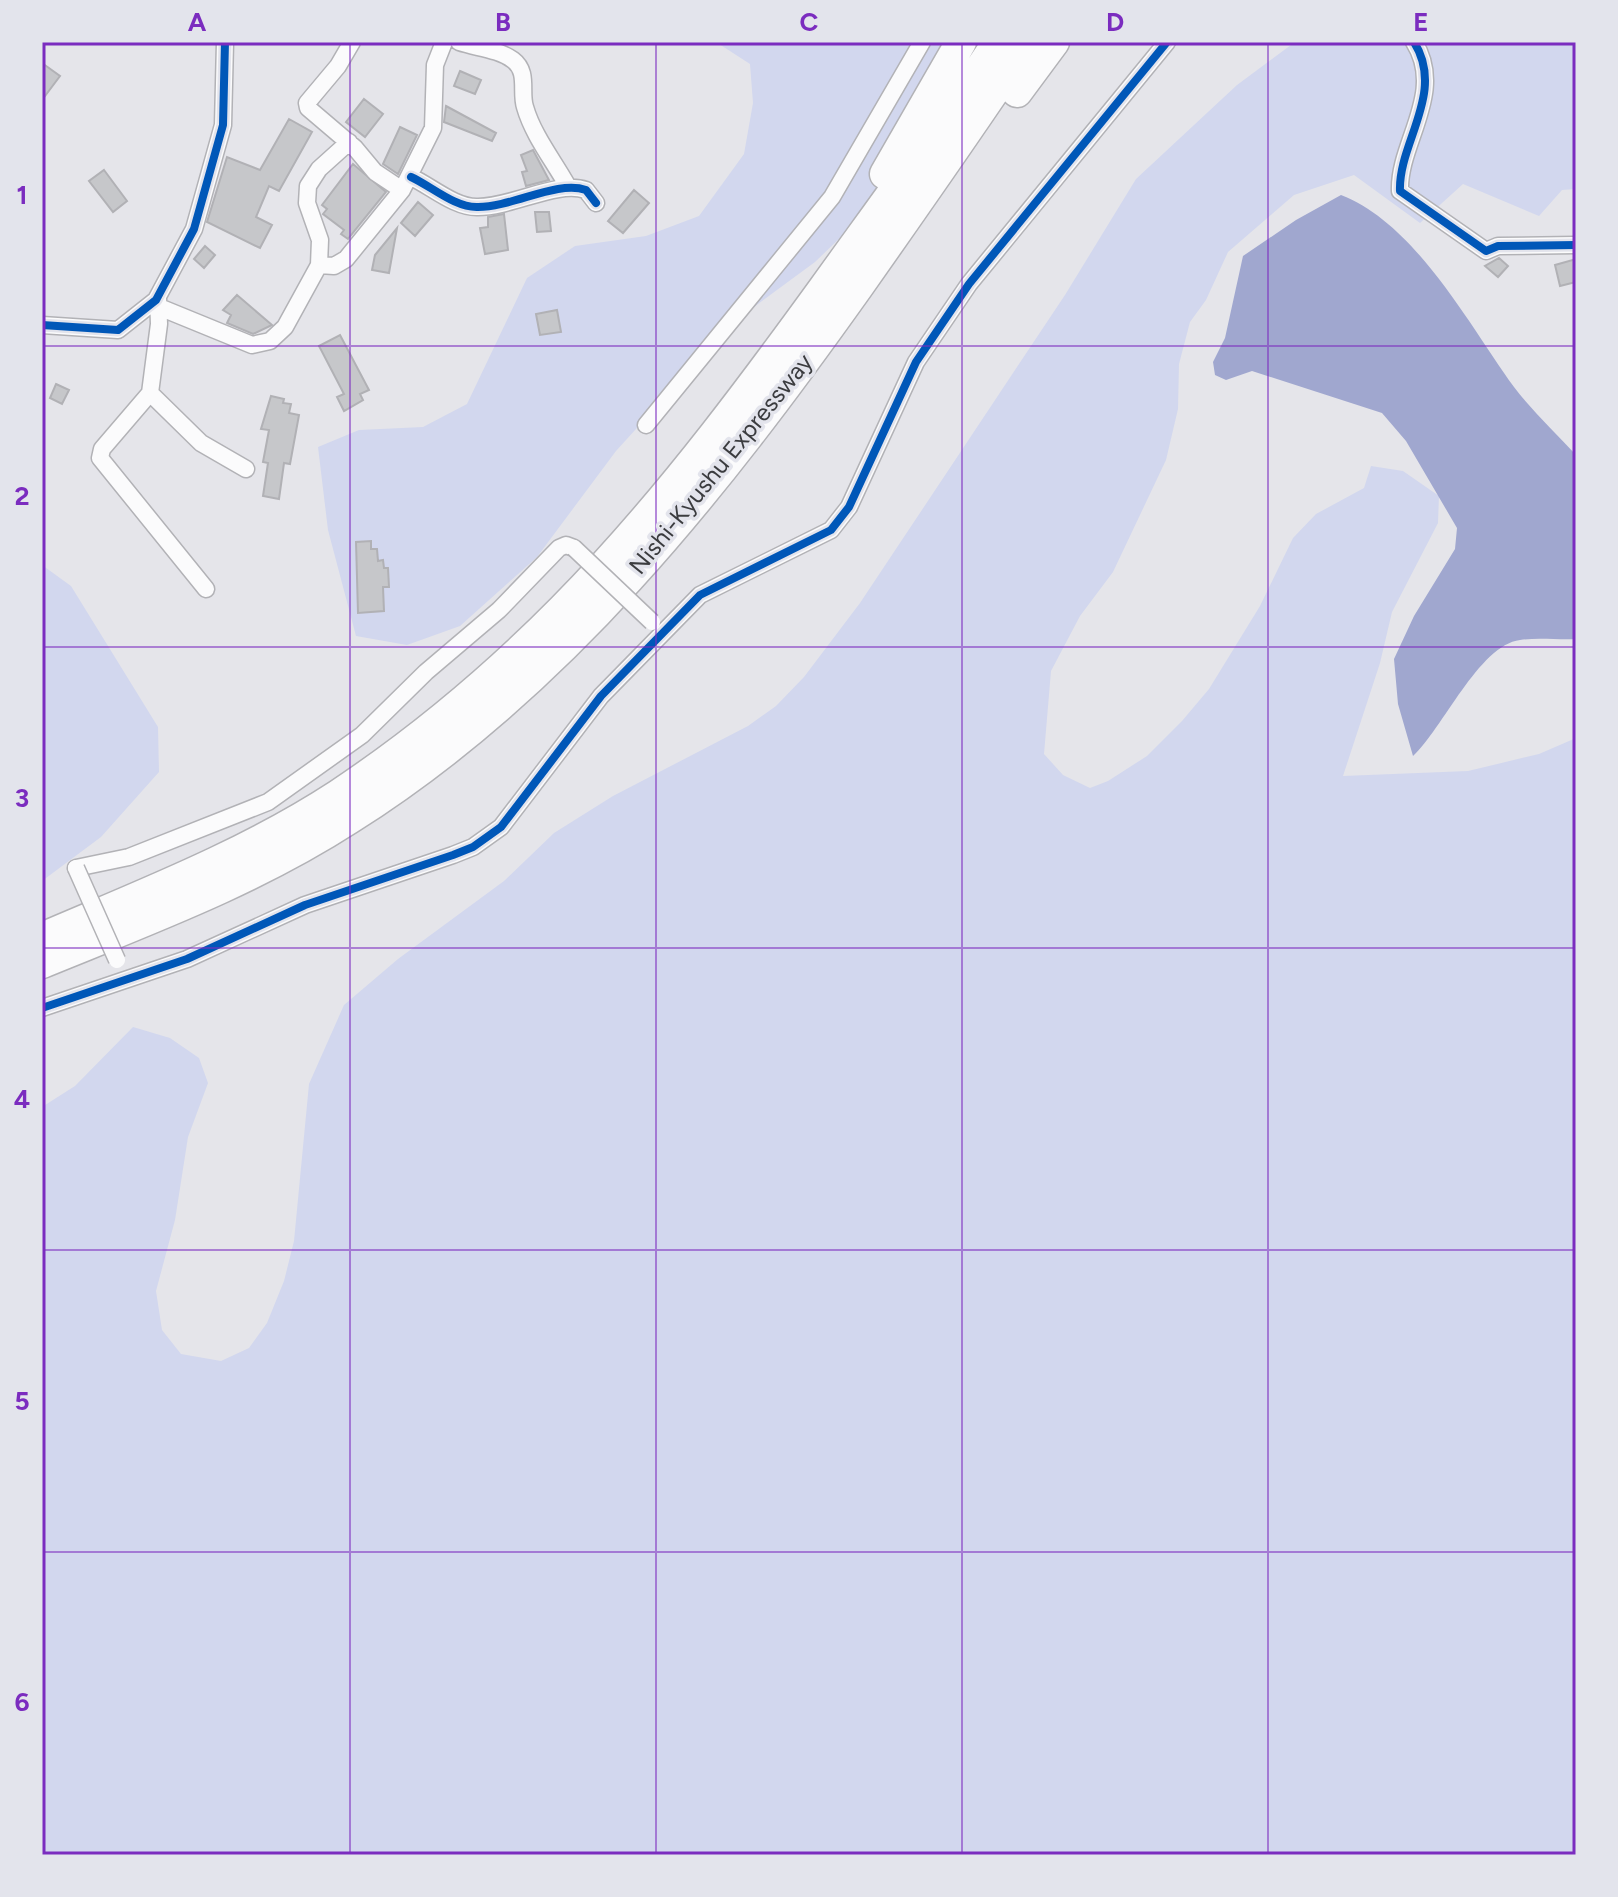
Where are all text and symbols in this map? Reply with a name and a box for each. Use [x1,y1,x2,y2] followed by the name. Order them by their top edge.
[188,6,207,38] text: A
[495,6,511,38] text: B
[800,6,819,38] text: C
[1106,6,1124,38] text: D
[1413,6,1429,38] text: E
[17,179,27,211] text: 1
[623,347,819,580] street label: Nishi-Kyushu Expressway
[14,480,30,512] text: 2
[15,782,29,814] text: 3
[14,1083,30,1115] text: 4
[14,1385,30,1417] text: 5
[14,1686,30,1718] text: 6

